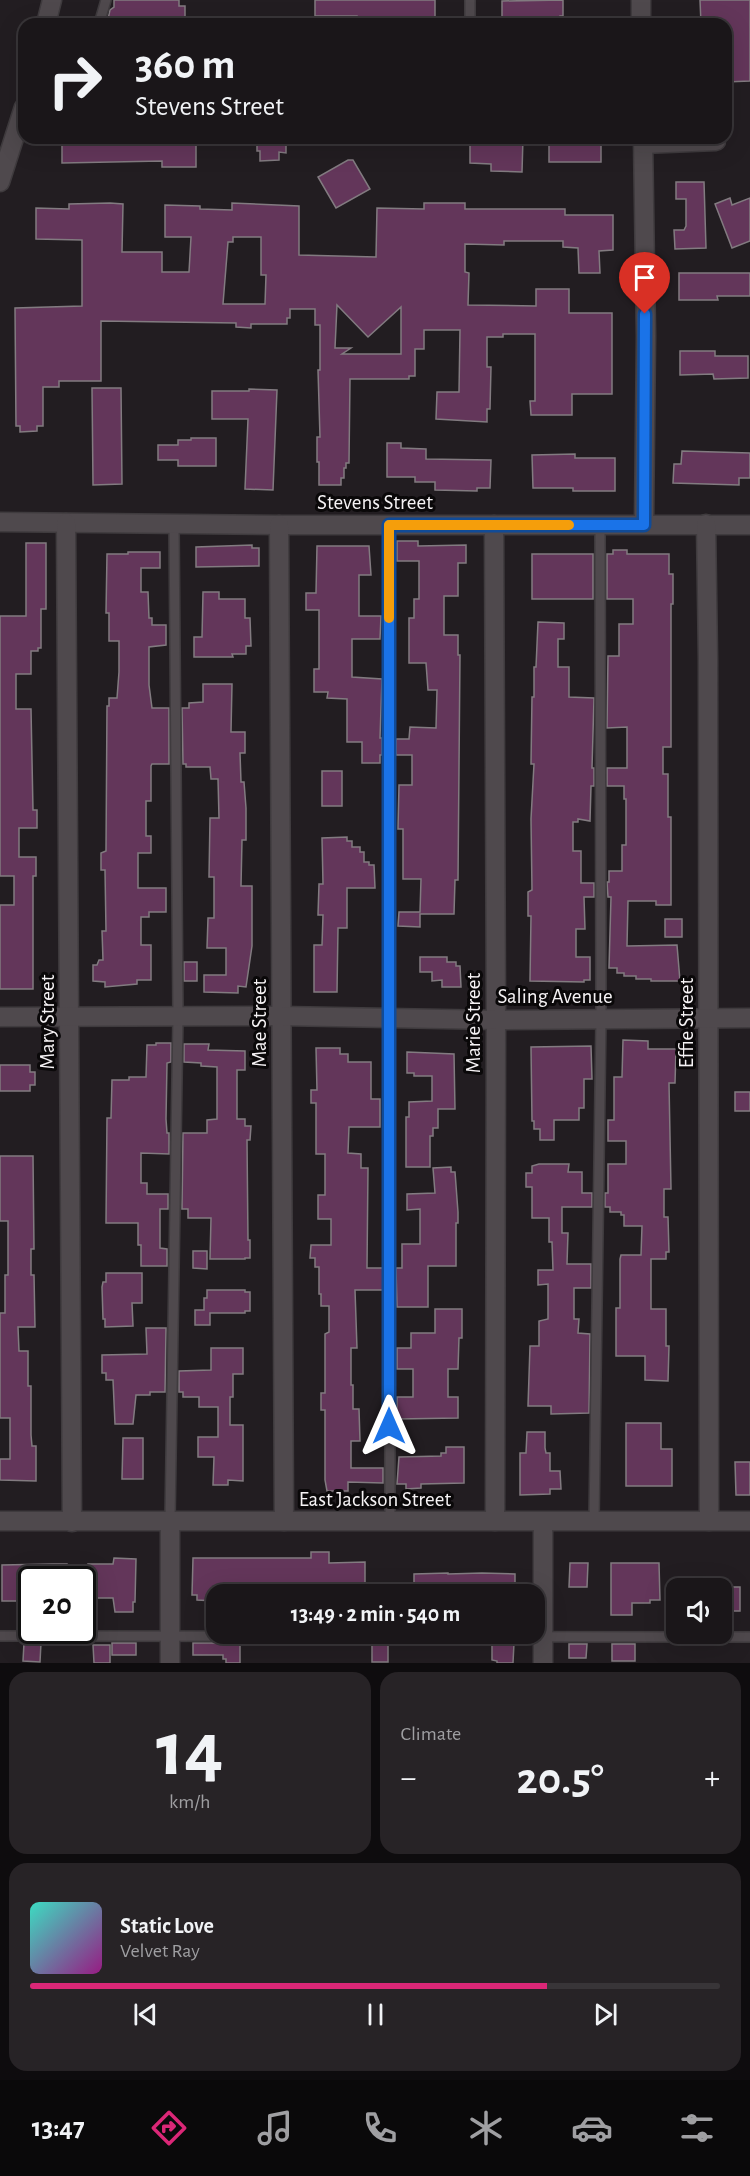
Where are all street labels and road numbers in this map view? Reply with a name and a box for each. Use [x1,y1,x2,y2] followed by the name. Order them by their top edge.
[317,492,433,513] street label: Stevens Street
[463,973,484,1073] street label: Marie Street
[37,974,58,1069] street label: Mary Street
[249,978,270,1067] street label: Mae Street
[676,978,697,1068] street label: Effie Street
[497,986,613,1007] street label: Saling Avenue
[299,1489,451,1510] street label: East Jackson Street

